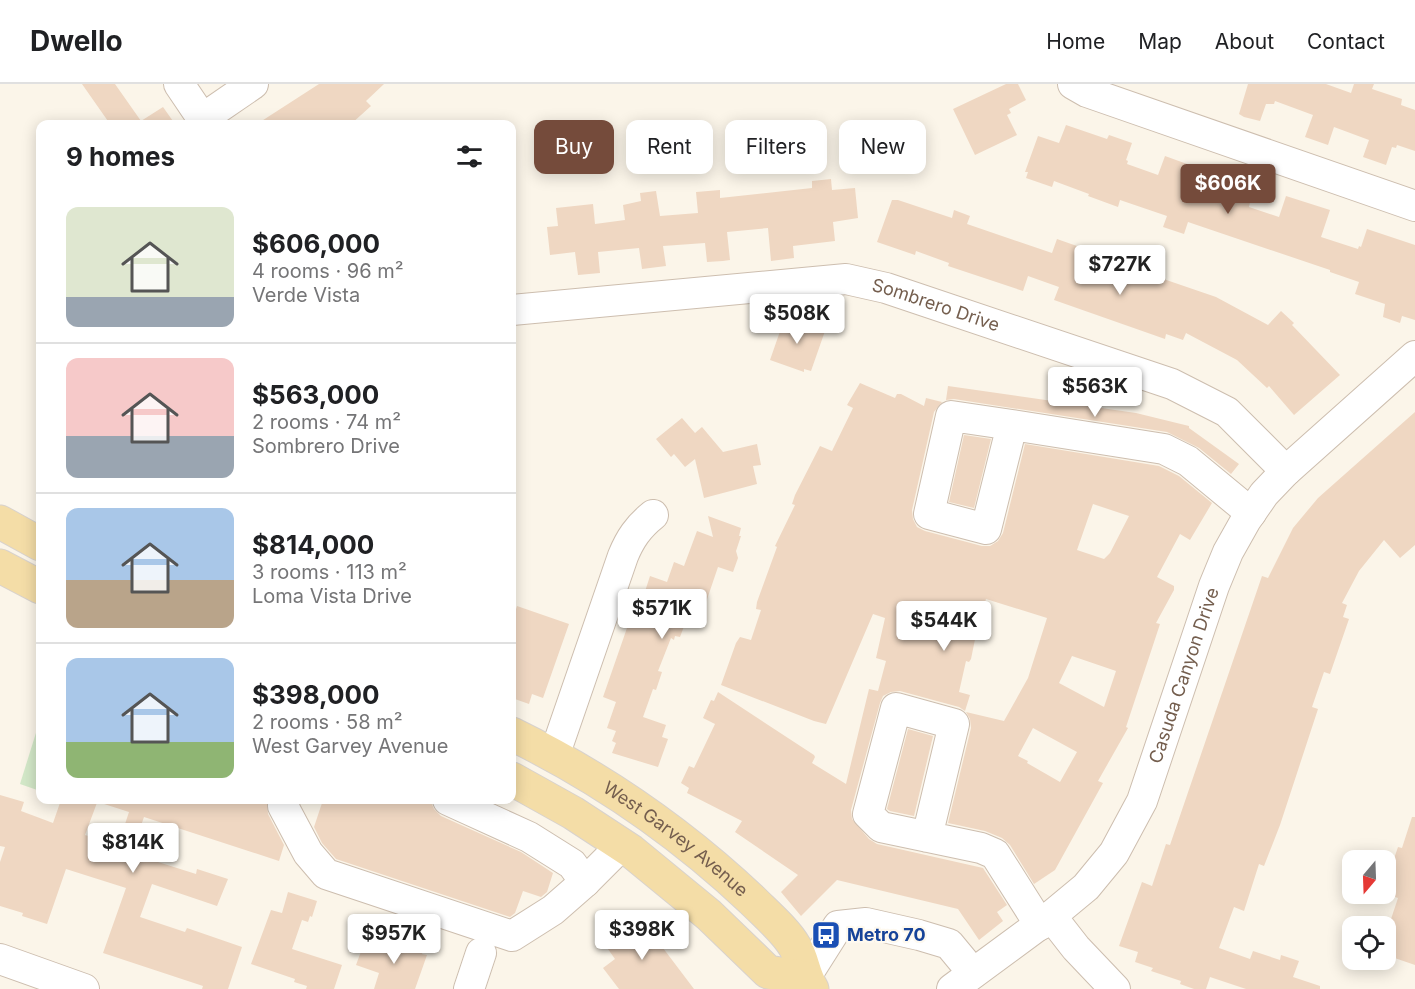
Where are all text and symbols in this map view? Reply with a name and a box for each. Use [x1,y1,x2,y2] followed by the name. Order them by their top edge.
[30,24,123,58] text: Dwello
[1046,29,1105,54] text: Home
[1138,29,1182,54] text: Map
[1215,29,1274,54] text: About
[1307,29,1385,54] text: Contact
[534,120,614,174] chip: Buy
[626,120,713,174] chip: Rent
[725,120,827,174] chip: Filters
[839,120,926,174] chip: New
[453,140,486,173] icon: filters
[66,141,175,172] text: 9 homes
[1186,164,1270,215] pin: $606K
[1195,171,1261,195] text: $606K
[252,228,380,259] text: $606,000
[114,231,186,303] icon: home
[1078,245,1162,296] pin: $727K
[1088,252,1152,276] text: $727K
[252,259,404,283] text: 4 rooms · 96 m²
[870,274,1002,335] street label: Sombrero Drive
[252,283,360,307] text: Verde Vista
[755,294,839,345] pin: $508K
[764,301,830,325] text: $508K
[1053,367,1137,418] pin: $563K
[1062,374,1128,398] text: $563K
[252,379,379,410] text: $563,000
[114,382,186,454] icon: home
[252,410,401,434] text: 2 rooms · 74 m²
[252,434,400,458] text: Sombrero Drive
[252,529,374,560] text: $814,000
[114,532,186,604] icon: home
[252,560,407,584] text: 3 rooms · 113 m²
[252,584,412,608] text: Loma Vista Drive
[1144,585,1223,766] street label: Casuda Canyon Drive
[620,589,704,640] pin: $571K
[632,596,692,620] text: $571K
[902,601,986,652] pin: $544K
[910,608,978,632] text: $544K
[252,679,380,710] text: $398,000
[114,682,186,754] icon: home
[252,710,403,734] text: 2 rooms · 58 m²
[252,734,448,758] text: West Garvey Avenue
[600,777,752,901] street label: West Garvey Avenue
[91,823,175,874] pin: $814K
[102,830,164,854] text: $814K
[1342,850,1396,904] north arrow
[1342,850,1396,970] map controls
[600,910,684,961] pin: $398K
[352,914,436,965] pin: $957K
[1342,916,1396,970] button: locate
[609,917,675,941] text: $398K
[810,919,842,951] bus stop icon: Metro 70
[362,921,426,945] text: $957K
[847,924,926,945] place label: Metro 70

